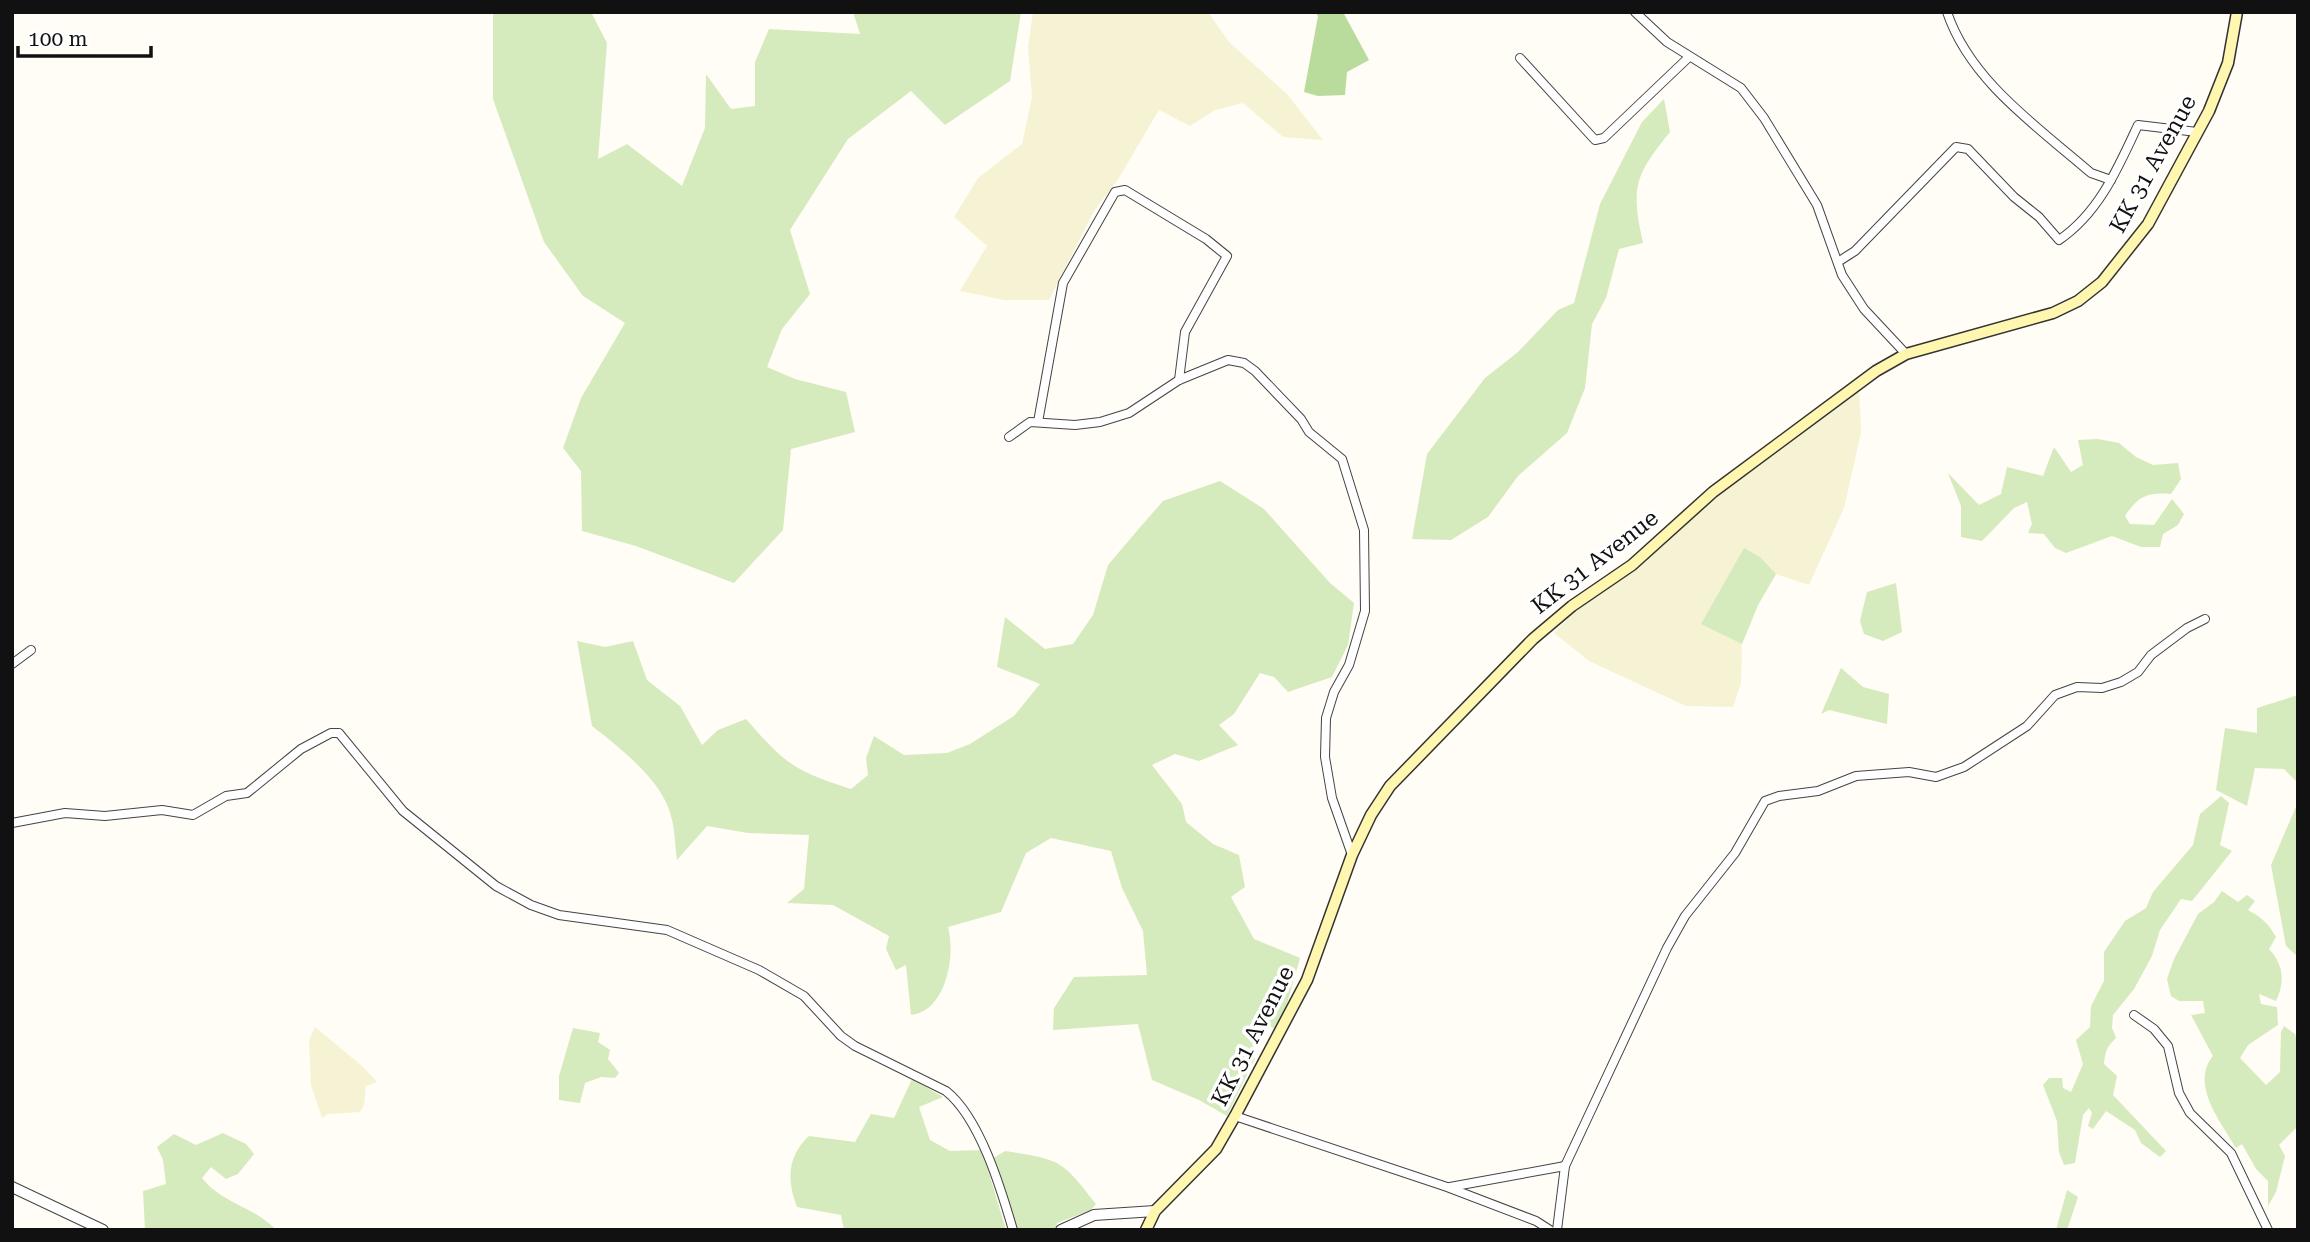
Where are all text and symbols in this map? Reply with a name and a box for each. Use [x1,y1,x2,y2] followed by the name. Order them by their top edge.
[18,14,150,58] scale bar
[28,27,88,51] text: 100 m
[2104,90,2202,238] street label: KK 31 Avenue
[1526,504,1664,620] street label: KK 31 Avenue
[1206,962,1300,1110] street label: KK 31 Avenue

